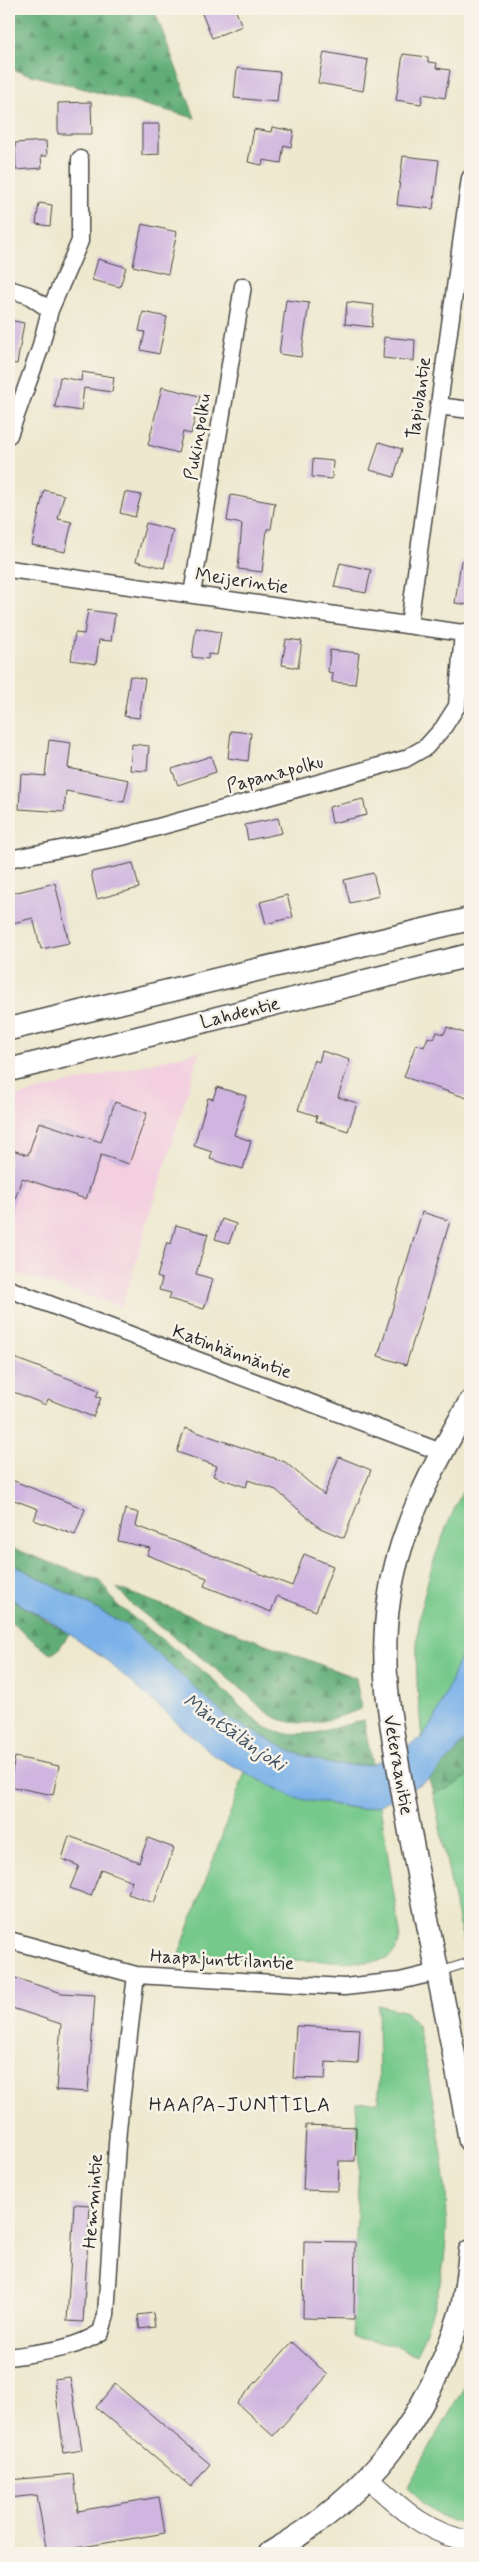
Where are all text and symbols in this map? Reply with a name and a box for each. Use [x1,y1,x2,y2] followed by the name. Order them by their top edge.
[401,355,437,441] street label: Tapiolantie
[179,392,217,482] street label: Pukinpolku
[194,562,290,600] street label: Meijerintie
[224,749,326,799] street label: Papanapolku
[198,991,282,1035] street label: Lahdentie
[169,1319,295,1385] street label: Katinhännäntie
[177,1688,292,1779] water label: Mäntsälänjoki
[377,1713,419,1817] street label: Veteraanitie
[149,1944,295,1977] street label: Haapajunttilantie
[149,2092,331,2119] district label: HAAPA-JUNTTILA
[77,2153,109,2249] street label: Hemmintie

